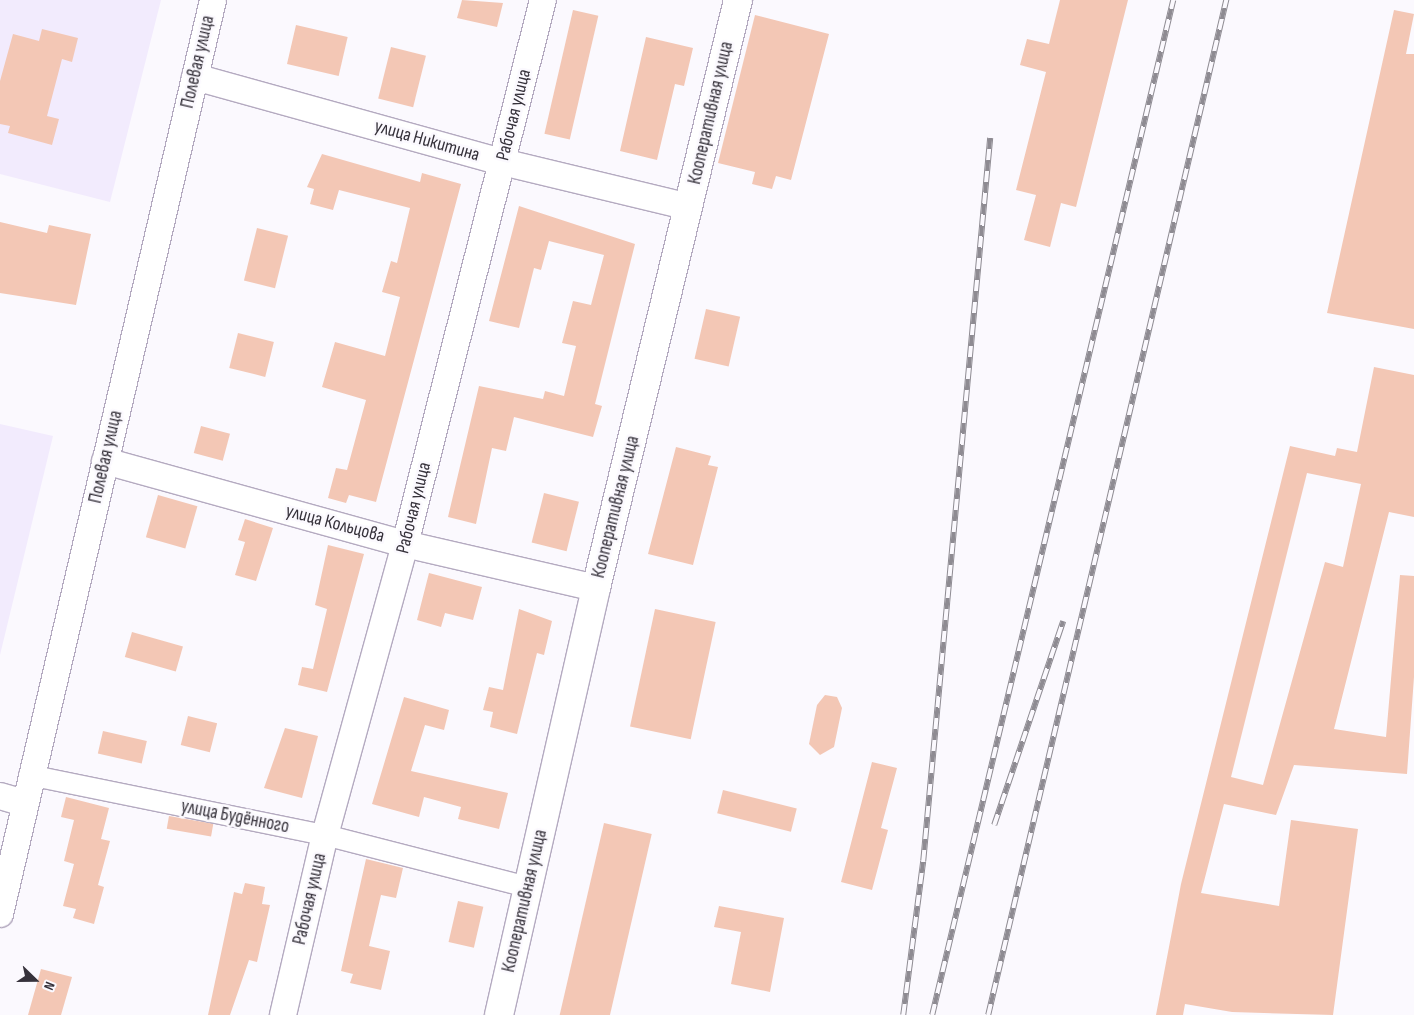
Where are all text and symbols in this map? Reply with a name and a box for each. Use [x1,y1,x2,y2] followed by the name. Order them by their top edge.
[176,13,220,111] street label: Полевая улица
[683,39,739,187] street label: Кооперативная улица
[492,67,536,163] street label: Рабочая улица
[372,115,482,167] street label: улица Никитина
[84,408,128,506] street label: Полевая улица
[587,433,645,581] street label: Кооперативная улица
[392,460,436,556] street label: Рабочая улица
[283,500,387,548] street label: улица Кольцова
[179,795,291,839] street label: улица Будённого
[497,827,553,975] street label: Кооперативная улица
[288,851,332,947] street label: Рабочая улица
[10,955,60,1005] north arrow
[40,979,59,992] text: N

